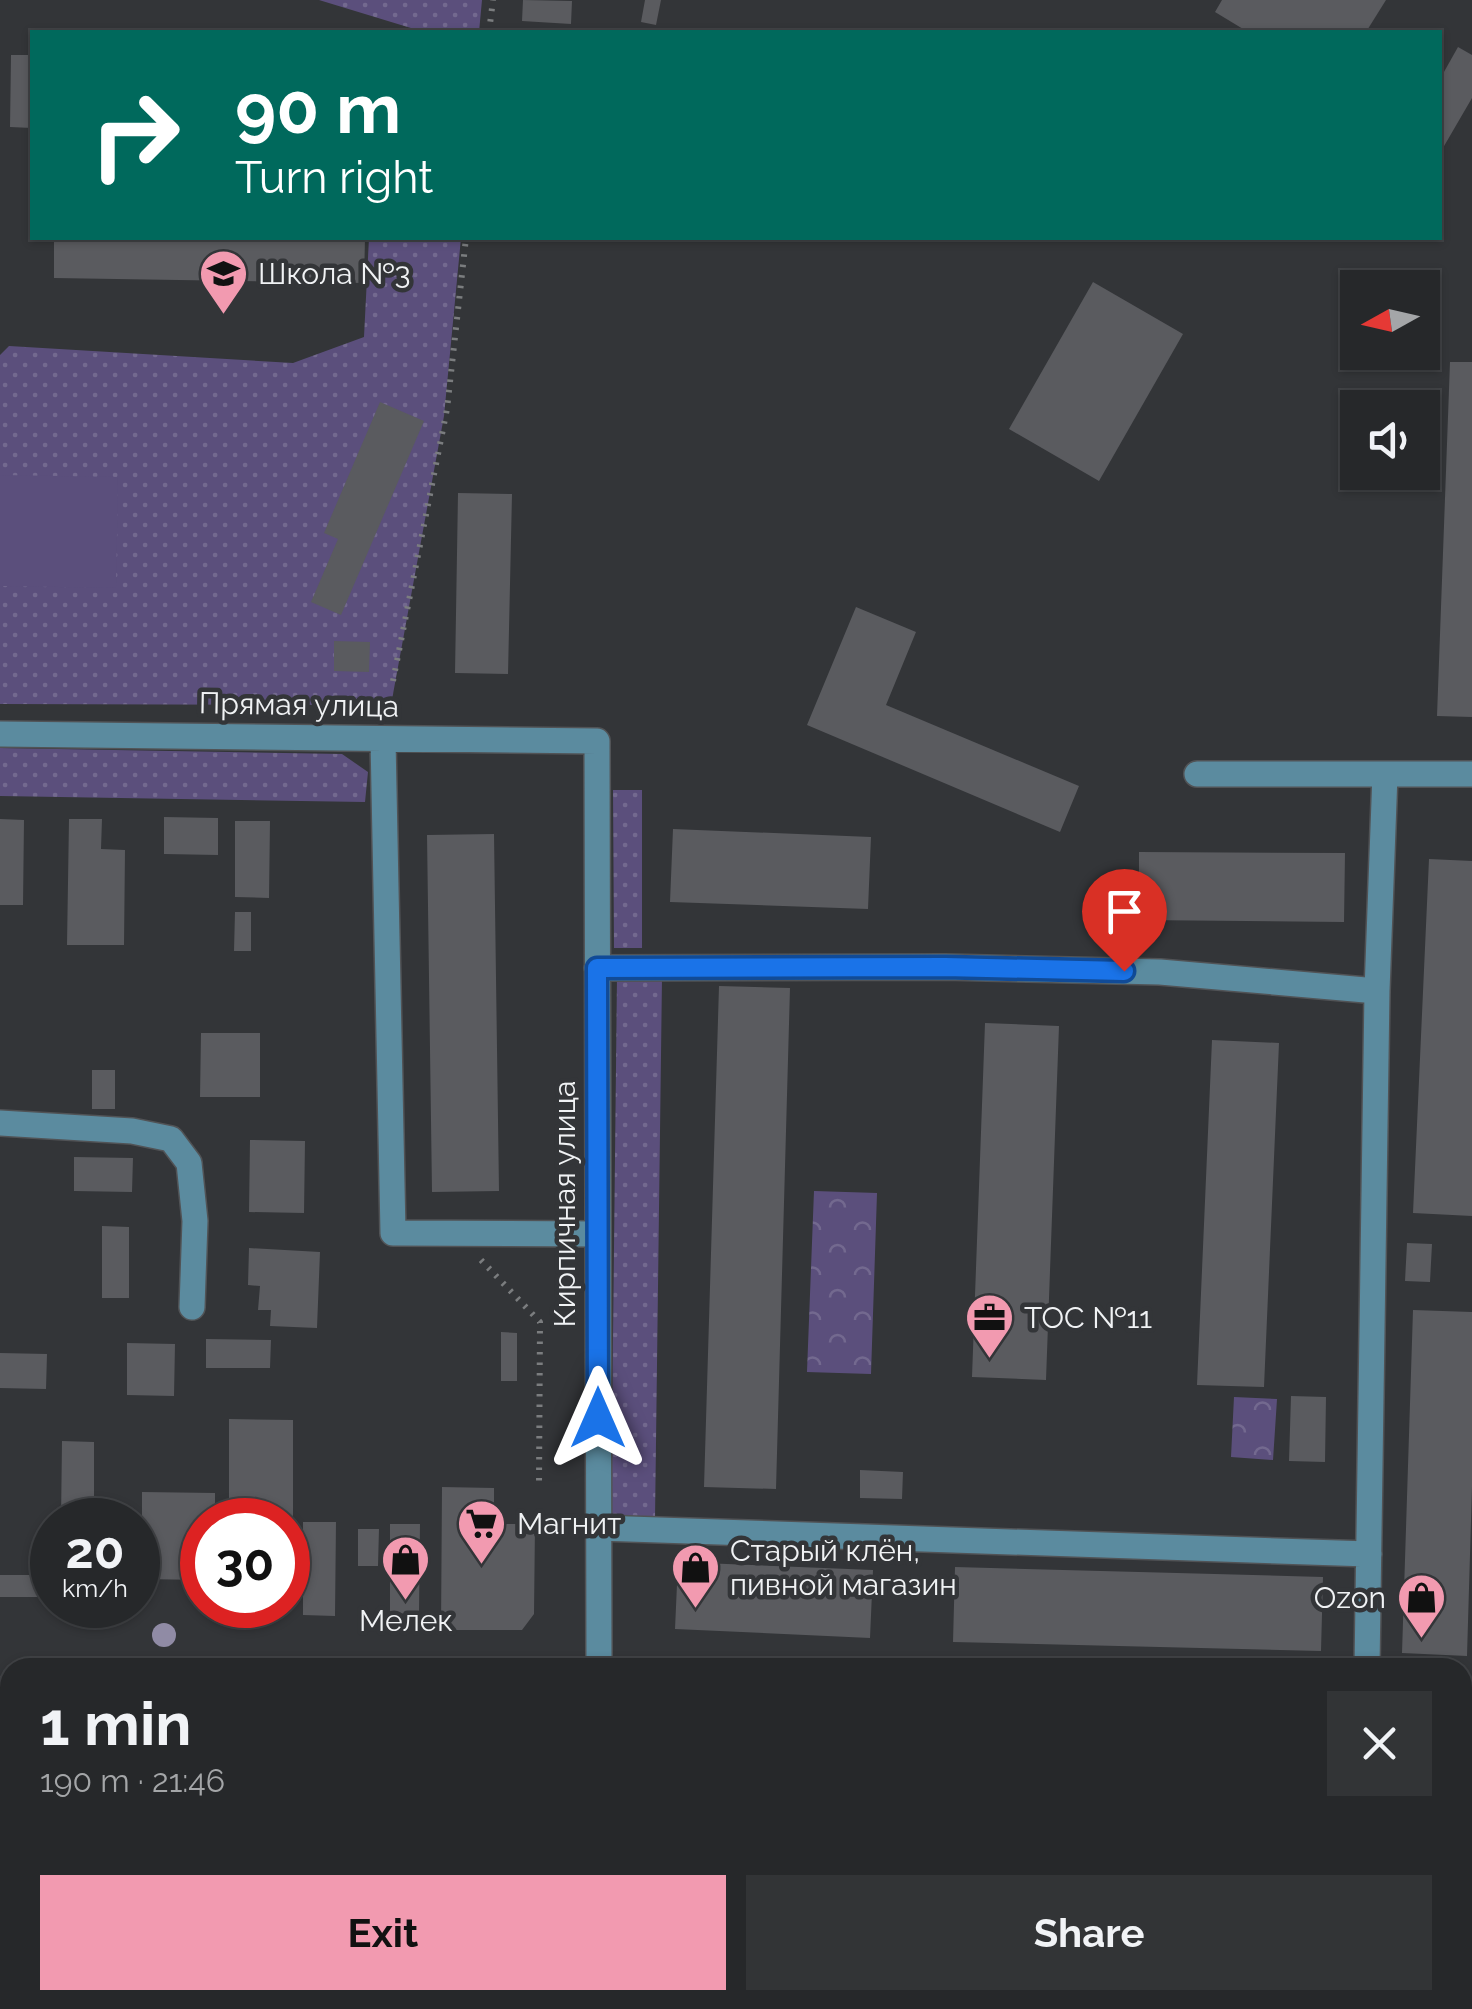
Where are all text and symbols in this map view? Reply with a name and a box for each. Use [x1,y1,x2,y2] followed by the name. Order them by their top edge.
[235,67,401,149] text: 90 m
[70,70,200,200] icon: right
[235,151,433,204] text: Turn right
[197,248,249,316] school or university icon: Школа №3
[258,256,410,291] place label: Школа №3
[1340,270,1440,370] north arrow
[1340,270,1440,490] map controls
[1340,390,1440,490] button: sound
[199,685,399,724] street label: Прямая улица
[1082,869,1167,972] pin
[1097,884,1152,939] icon: arrive
[547,1081,582,1327] street label: Кирпичная улица
[963,1292,1015,1360] office icon: ТОС №11
[1024,1300,1152,1335] place label: ТОС №11
[546,1366,650,1470] position arrow
[180,1498,310,1628] speed limit sign: 30
[456,1498,508,1566] supermarket icon: Магнит
[517,1506,621,1541] place label: Магнит
[66,1521,124,1580] text: 20
[730,1533,957,1602] place label: Старый клён, пивной магазин
[380,1534,432,1602] shop icon: Мелек
[669,1542,721,1610] shop icon: Старый клён, пивной магазин
[1395,1572,1447,1640] shop icon: Ozon
[62,1573,128,1603] text: km/h
[1314,1580,1386,1615] place label: Ozon
[359,1603,453,1638] place label: Мелек
[40,1689,191,1759] text: 1 min
[1327,1691,1432,1796] button: close
[40,1762,225,1799] text: 190 m · 21:46
[40,1875,726,1990] button: Exit
[746,1875,1432,1990] button: Share

